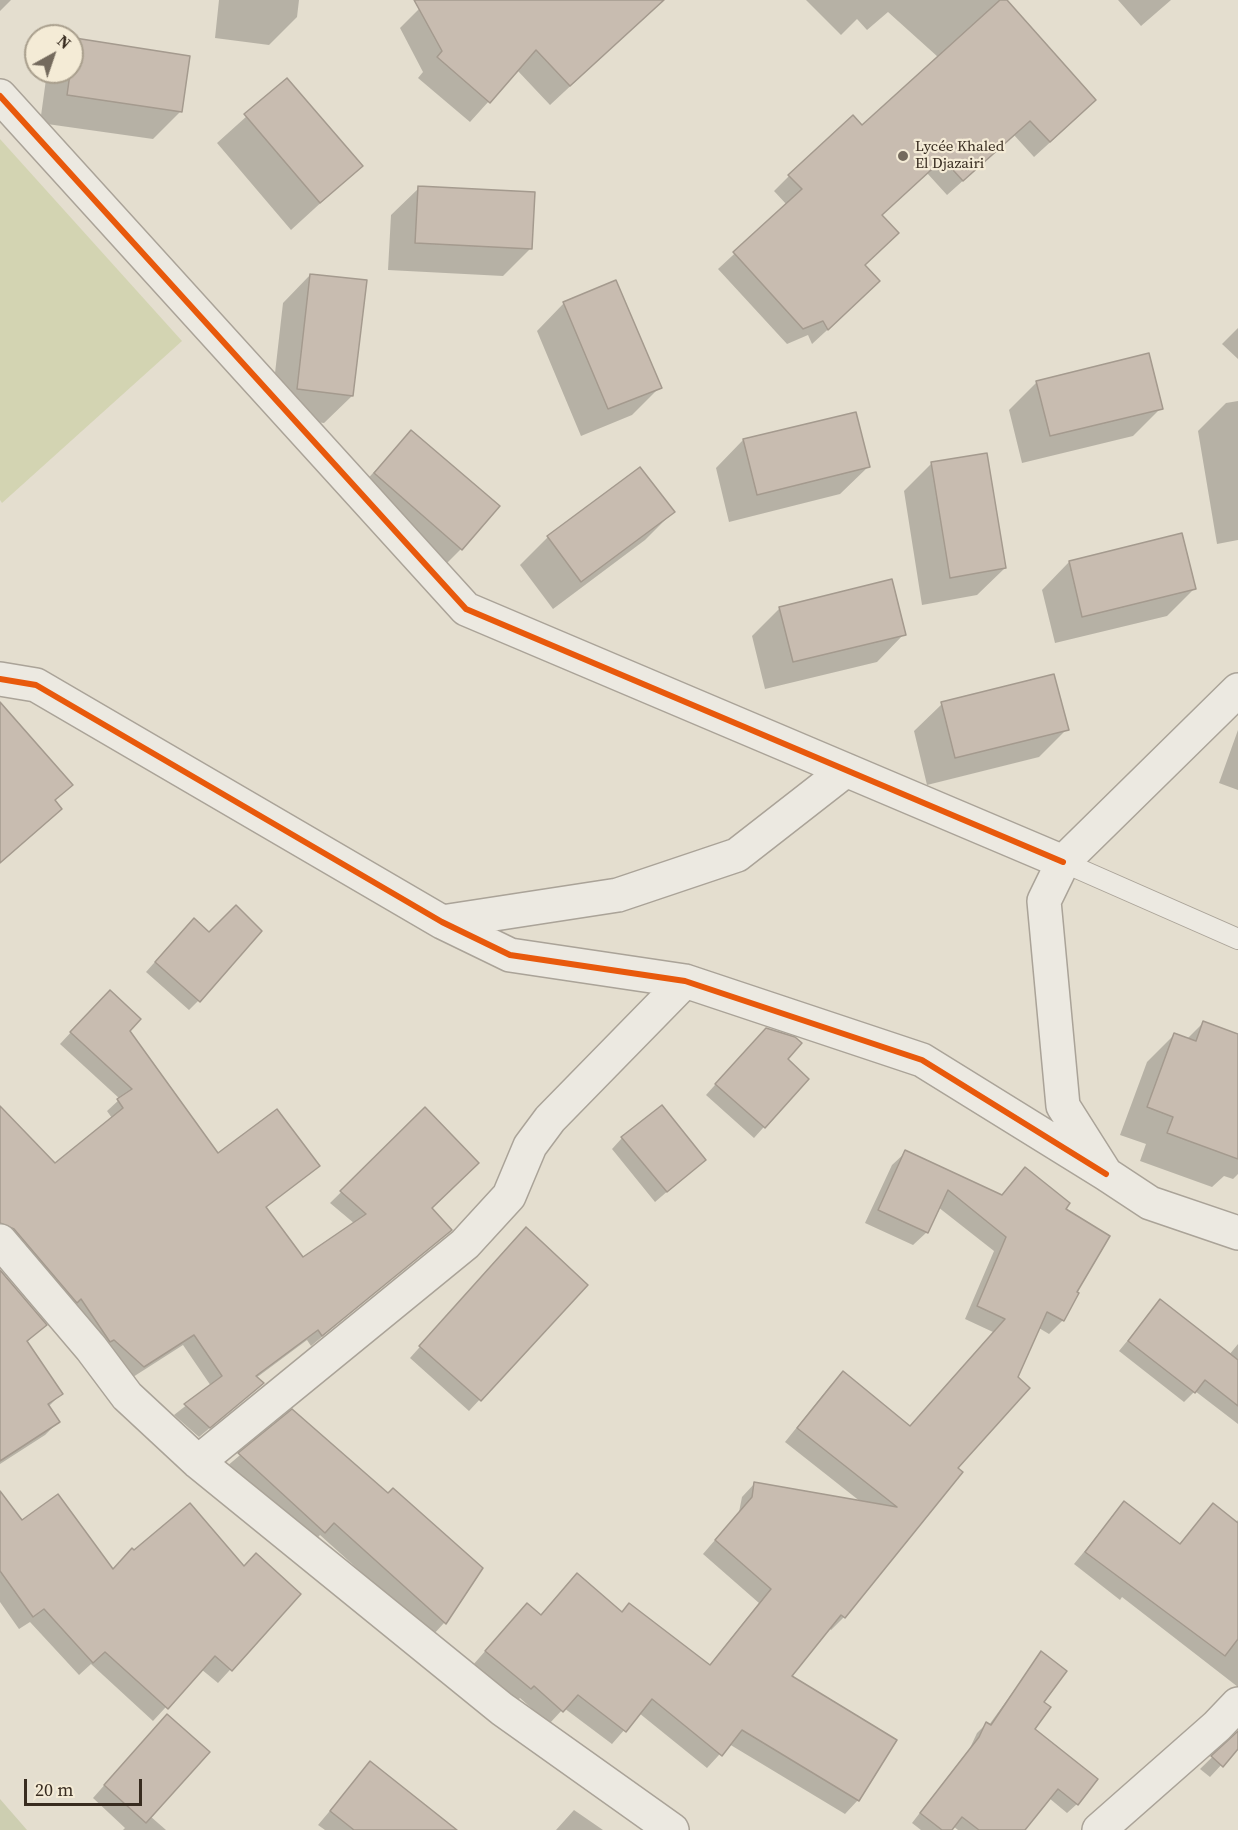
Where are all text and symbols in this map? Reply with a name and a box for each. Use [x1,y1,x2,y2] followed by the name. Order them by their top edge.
[24,24,84,84] north arrow
[53,30,76,54] text: N
[915,138,1004,173] place label: Lycée Khaled El Djazairi
[896,149,910,163] marker: Lycée Khaled El Djazairi
[27,1767,146,1805] scale bar
[35,1777,73,1802] text: 20 m

